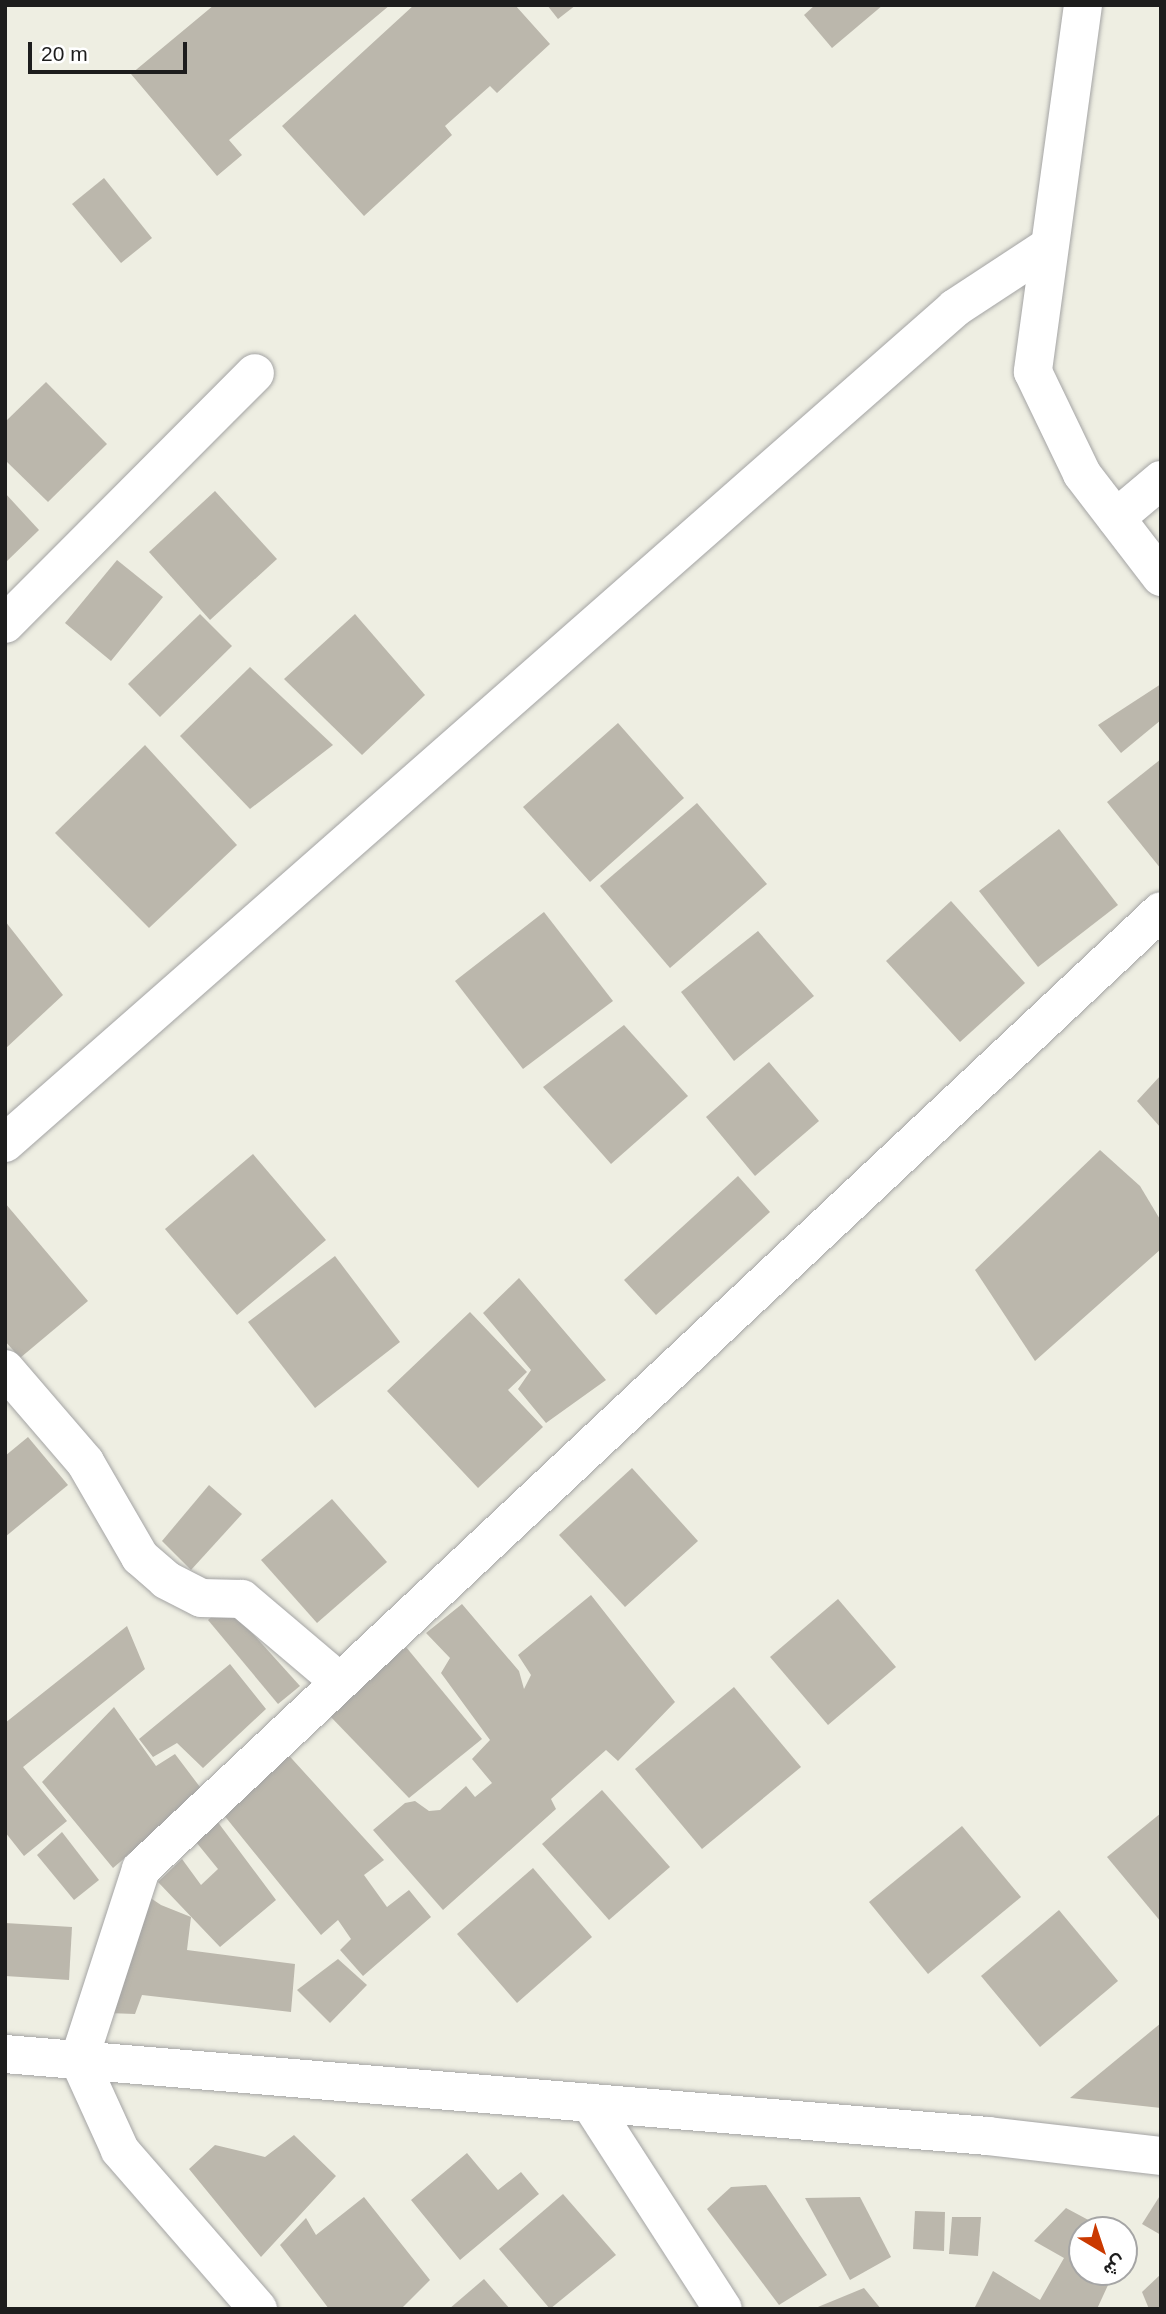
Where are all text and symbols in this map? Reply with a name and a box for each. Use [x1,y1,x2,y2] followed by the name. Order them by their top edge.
[32,28,191,72] scale bar
[41,42,88,65] text: 20 m
[1068,2216,1138,2286] north arrow
[1100,2251,1131,2282] text: ش

